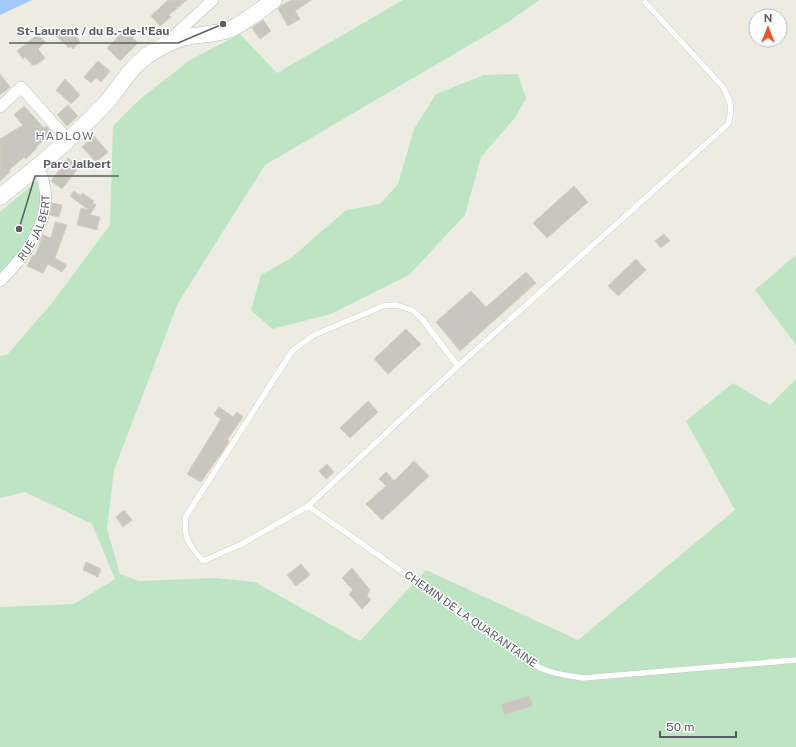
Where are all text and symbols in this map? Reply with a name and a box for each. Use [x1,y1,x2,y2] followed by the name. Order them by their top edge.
[748,8,788,48] north arrow
[764,12,772,24] text: N
[9,19,178,43] callout: St-Laurent / du B.-de-l'Eau
[17,24,169,38] text: St-Laurent / du B.-de-l'Eau
[36,129,94,143] district label: HADLOW
[35,152,119,176] callout: Parc Jalbert
[43,157,111,171] text: Parc Jalbert
[15,194,52,263] street label: RUE JALBERT
[402,568,540,670] street label: CHEMIN DE LA QUARANTAINE
[660,713,736,739] scale bar
[666,720,694,734] text: 50 m

